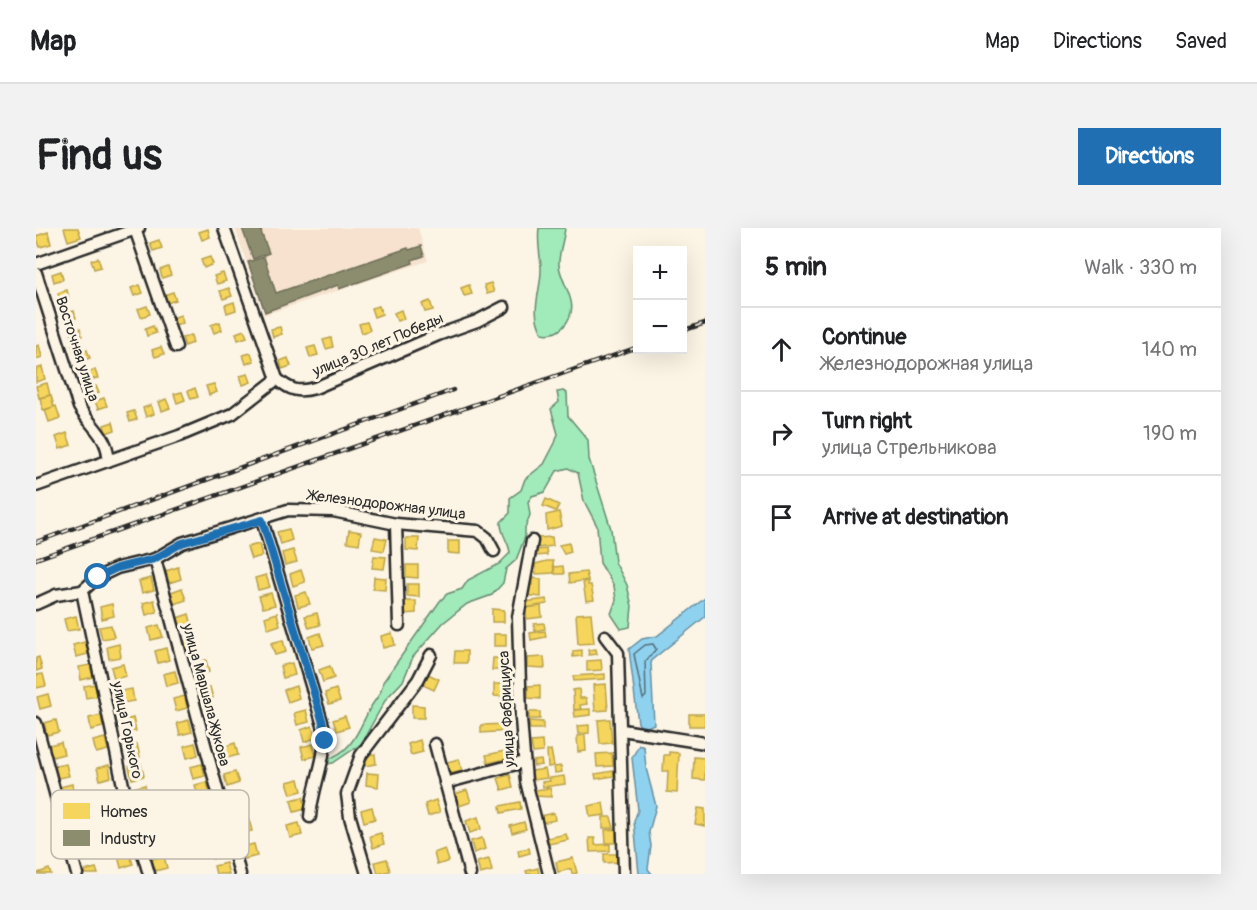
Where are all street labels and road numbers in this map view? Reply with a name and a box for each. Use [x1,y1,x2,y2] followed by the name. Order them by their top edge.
[51,294,103,404] street label: Восточная улица
[309,309,446,382] street label: улица 30 лет Победы
[305,486,467,524] street label: Железнодорожная улица
[178,621,234,768] street label: улица Маршала Жукова
[494,650,520,769] street label: улица Фабрициуса
[107,679,147,780] street label: улица Горького

